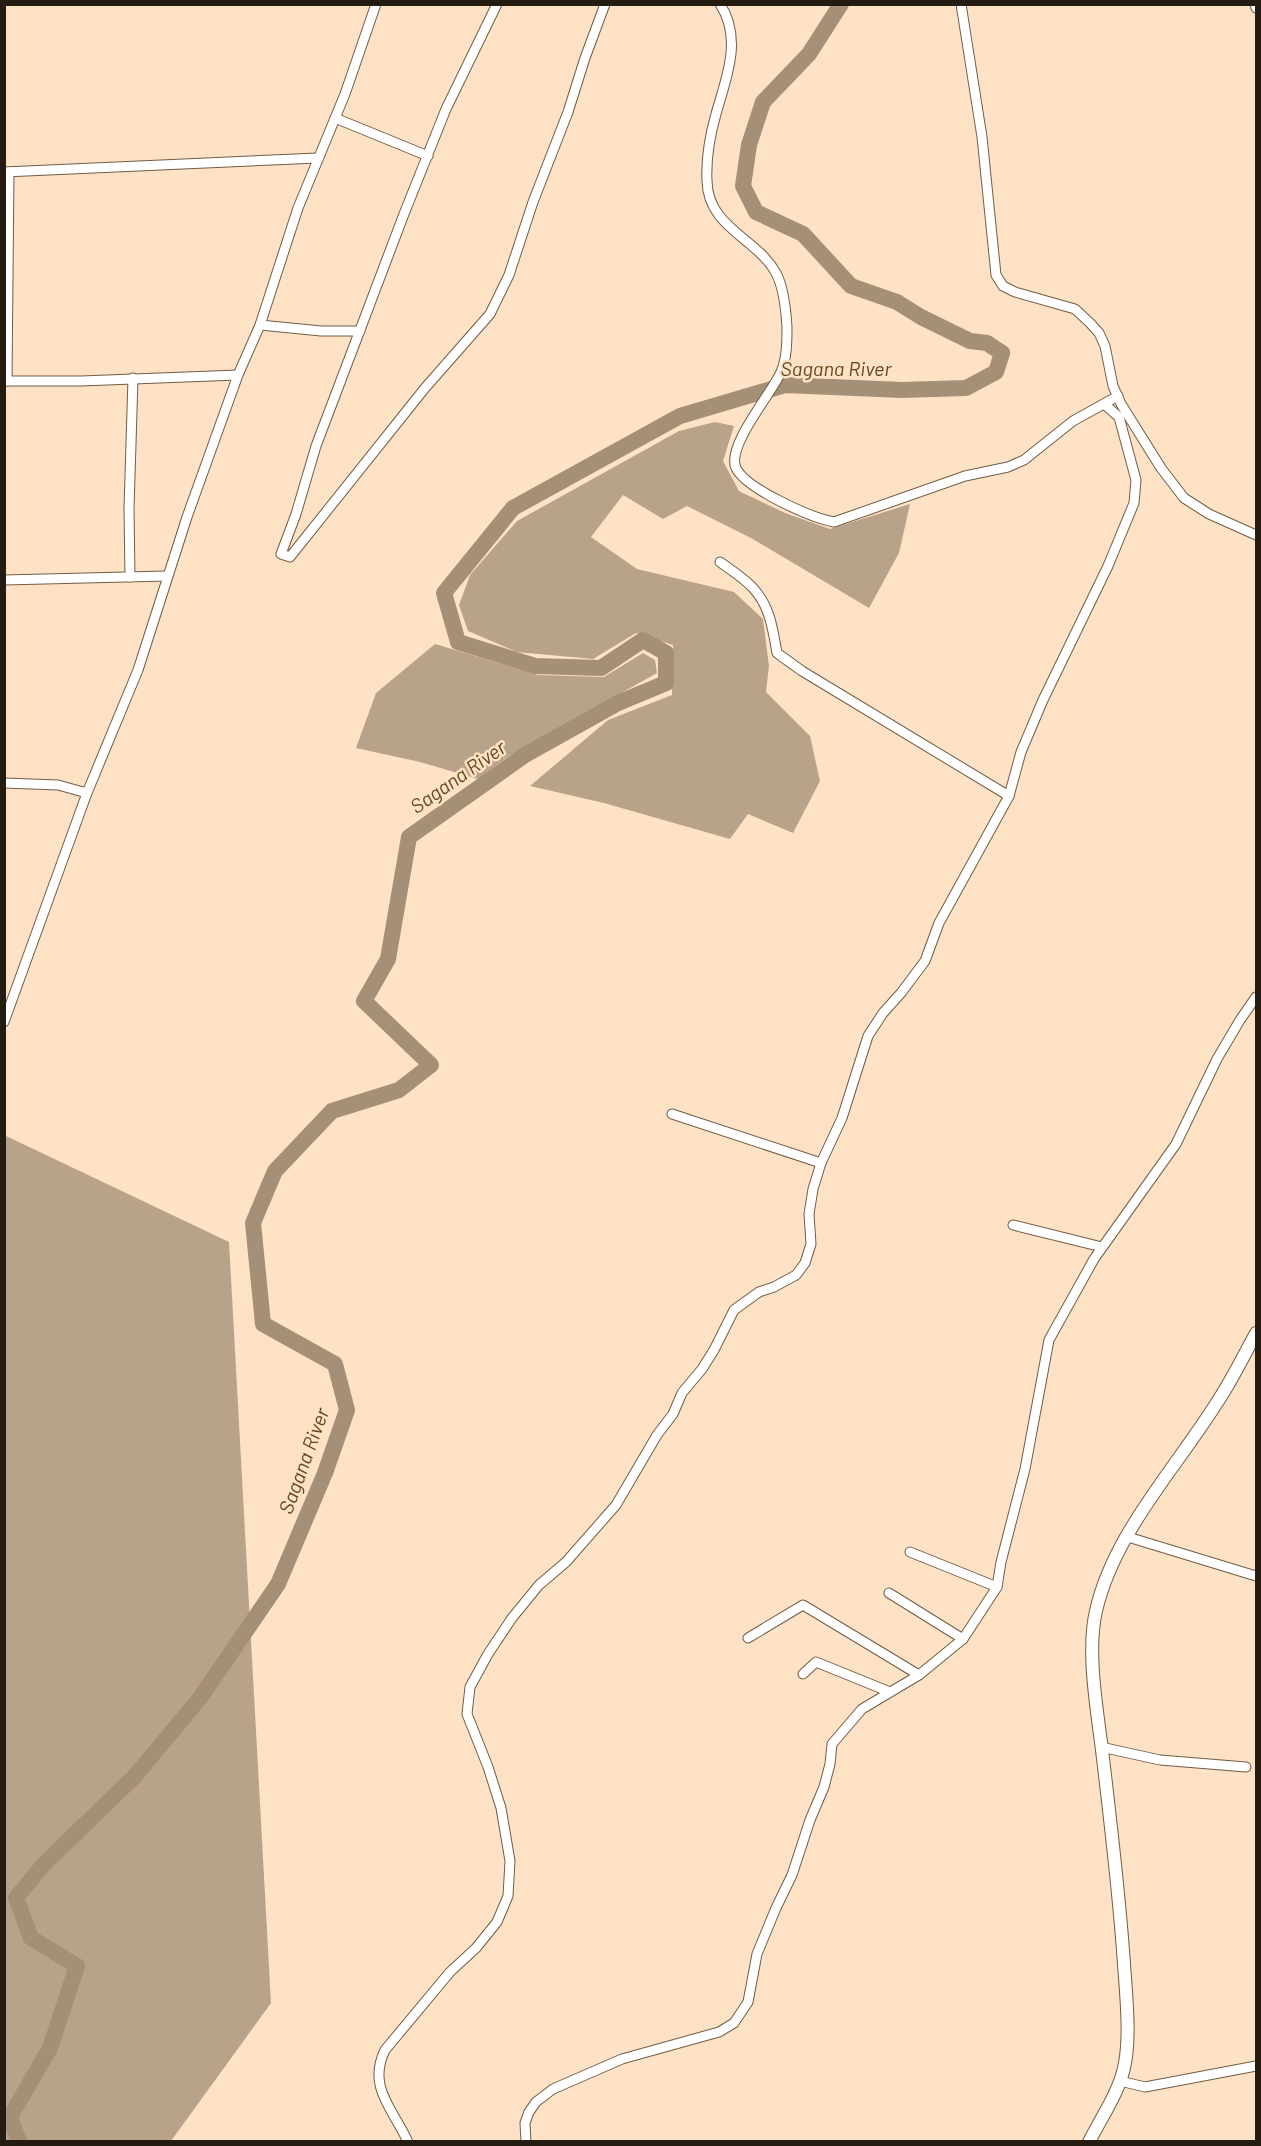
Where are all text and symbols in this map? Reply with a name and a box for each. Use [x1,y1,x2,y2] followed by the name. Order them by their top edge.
[781,356,892,380] water label: Sagana River
[405,734,511,818] water label: Sagana River
[273,1404,334,1517] water label: Sagana River

